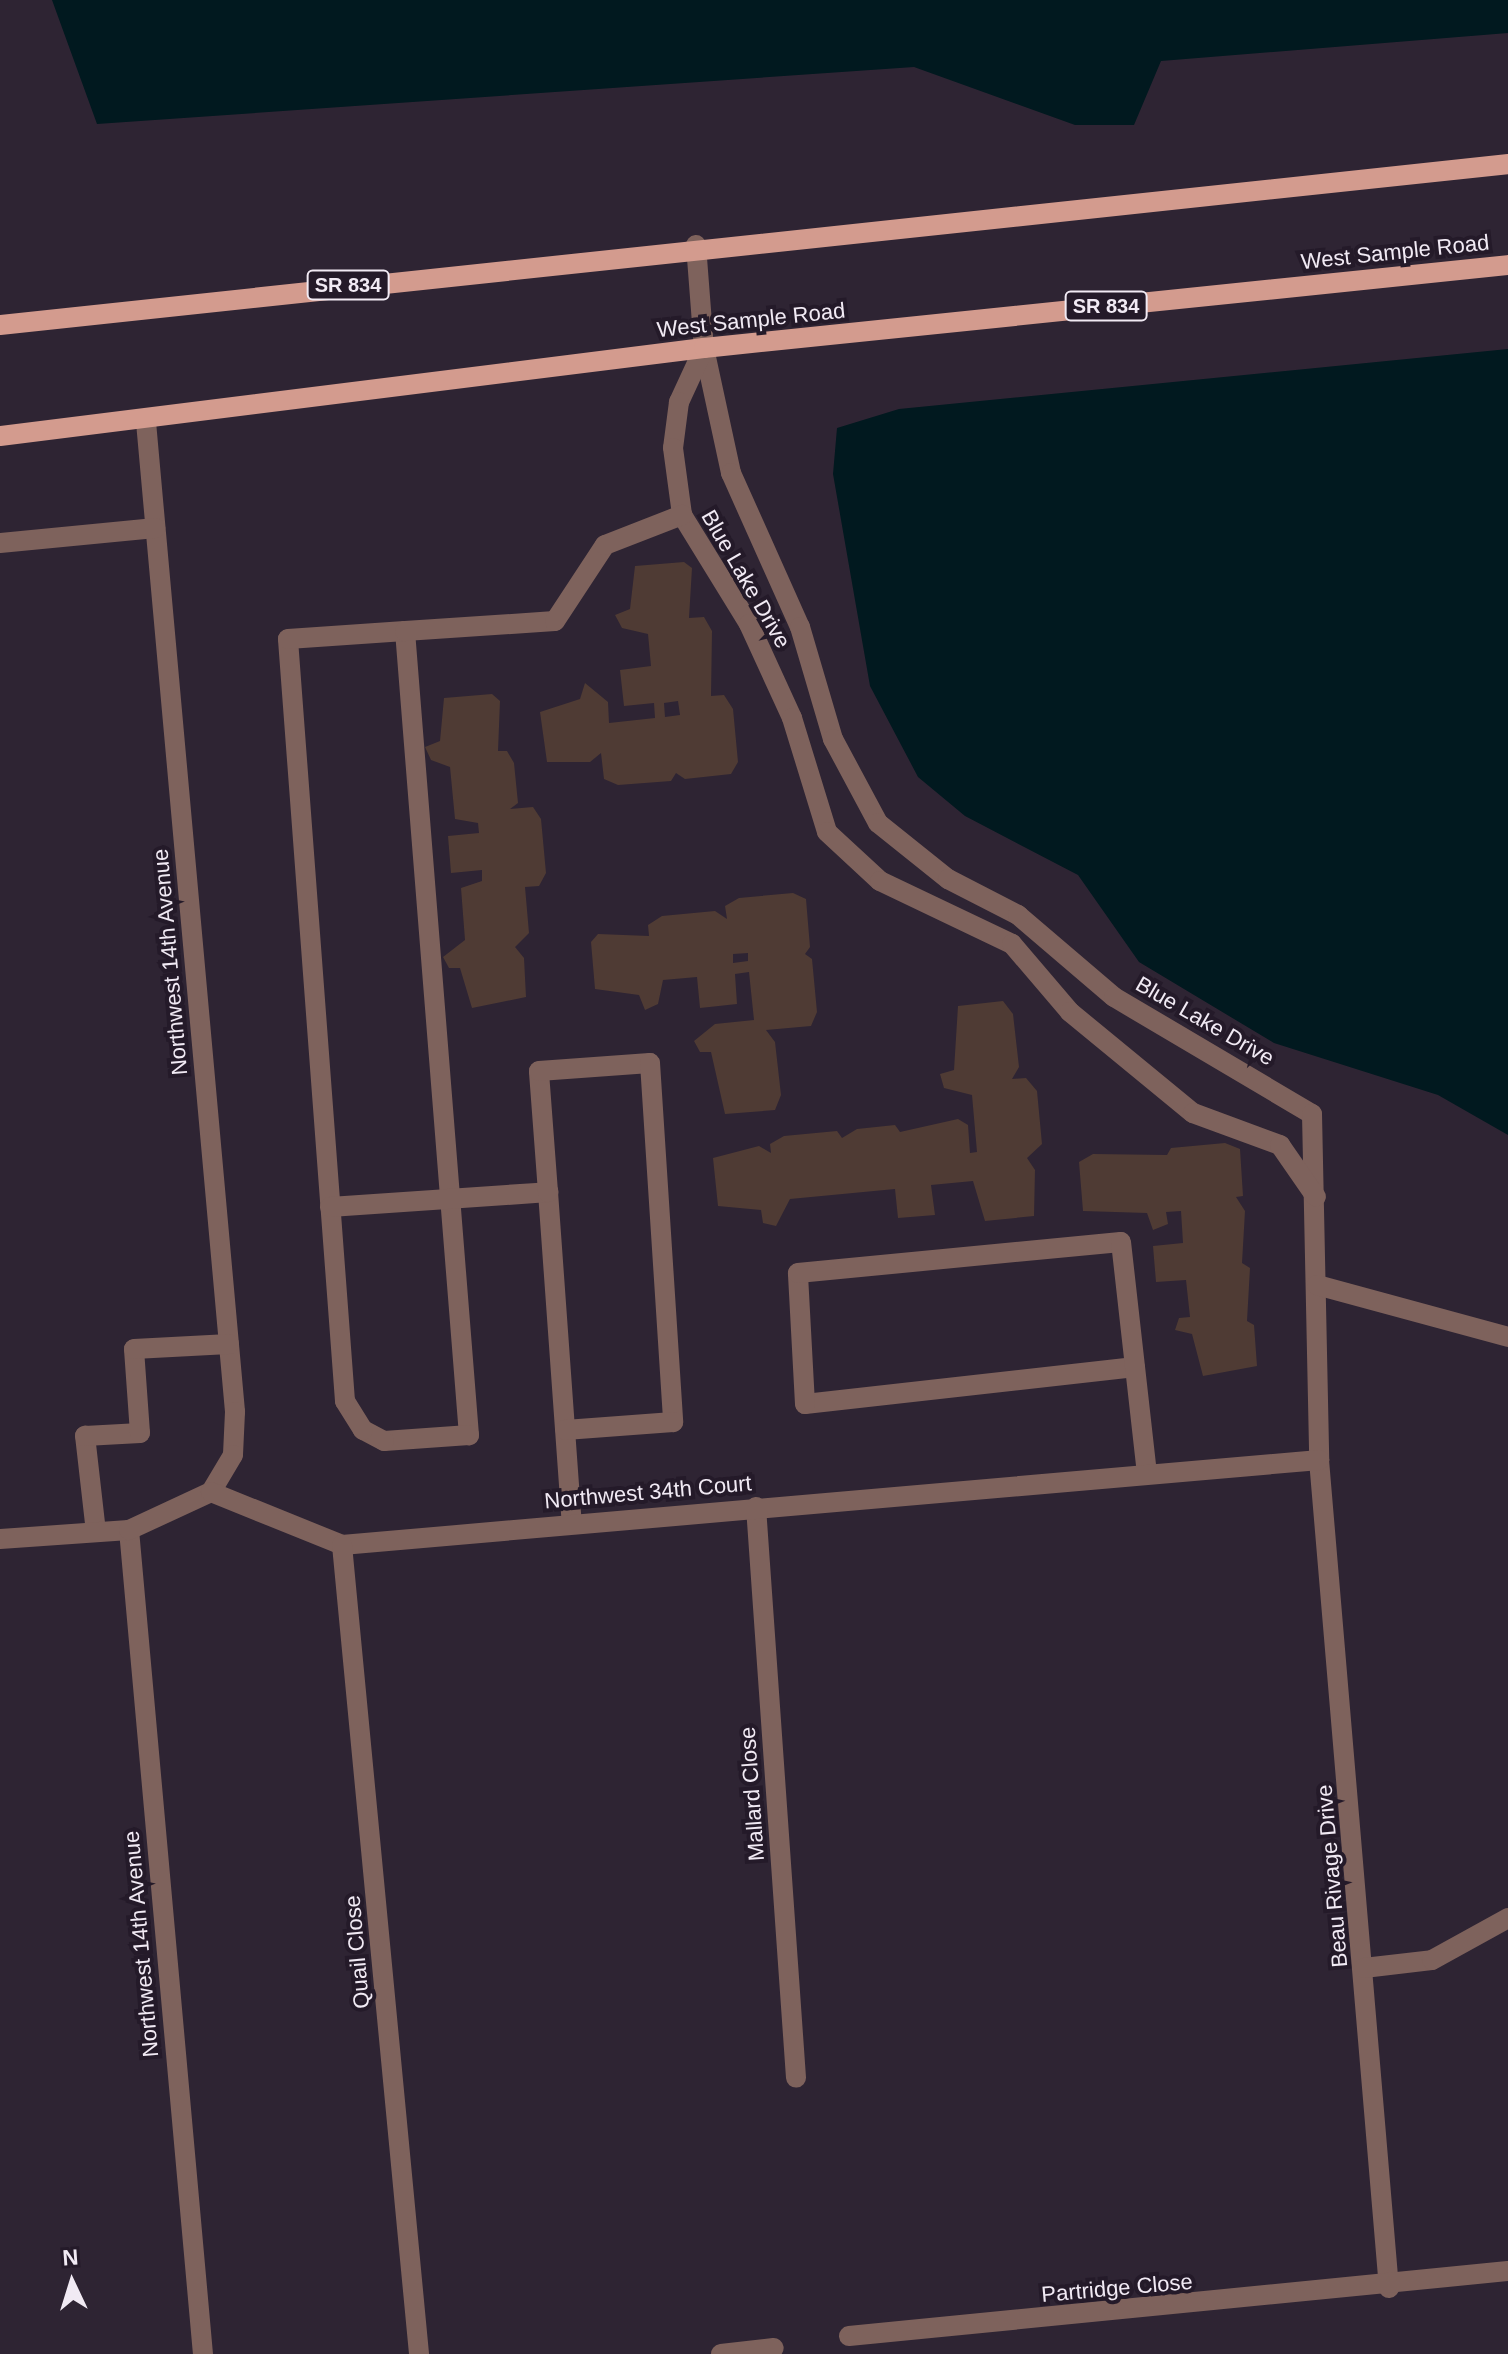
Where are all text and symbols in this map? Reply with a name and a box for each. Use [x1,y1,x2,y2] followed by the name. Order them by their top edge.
[1300,229,1490,275] street label: West Sample Road
[306,269,390,301] road number: SR 834
[1064,290,1148,322] road number: SR 834
[656,297,846,343] street label: West Sample Road
[696,505,796,653] street label: Blue Lake Drive
[147,847,193,1077] street label: Northwest 14th Avenue
[1131,971,1279,1071] street label: Blue Lake Drive
[543,1470,753,1514] street label: Northwest 34th Court
[734,1726,770,1862] street label: Mallard Close
[1311,1783,1353,1969] street label: Beau Rivage Drive
[118,1829,164,2059] street label: Northwest 14th Avenue
[339,1894,375,2010] street label: Quail Close
[32,2242,112,2322] north arrow
[61,2245,79,2271] text: N
[1040,2268,1194,2308] street label: Partridge Close

